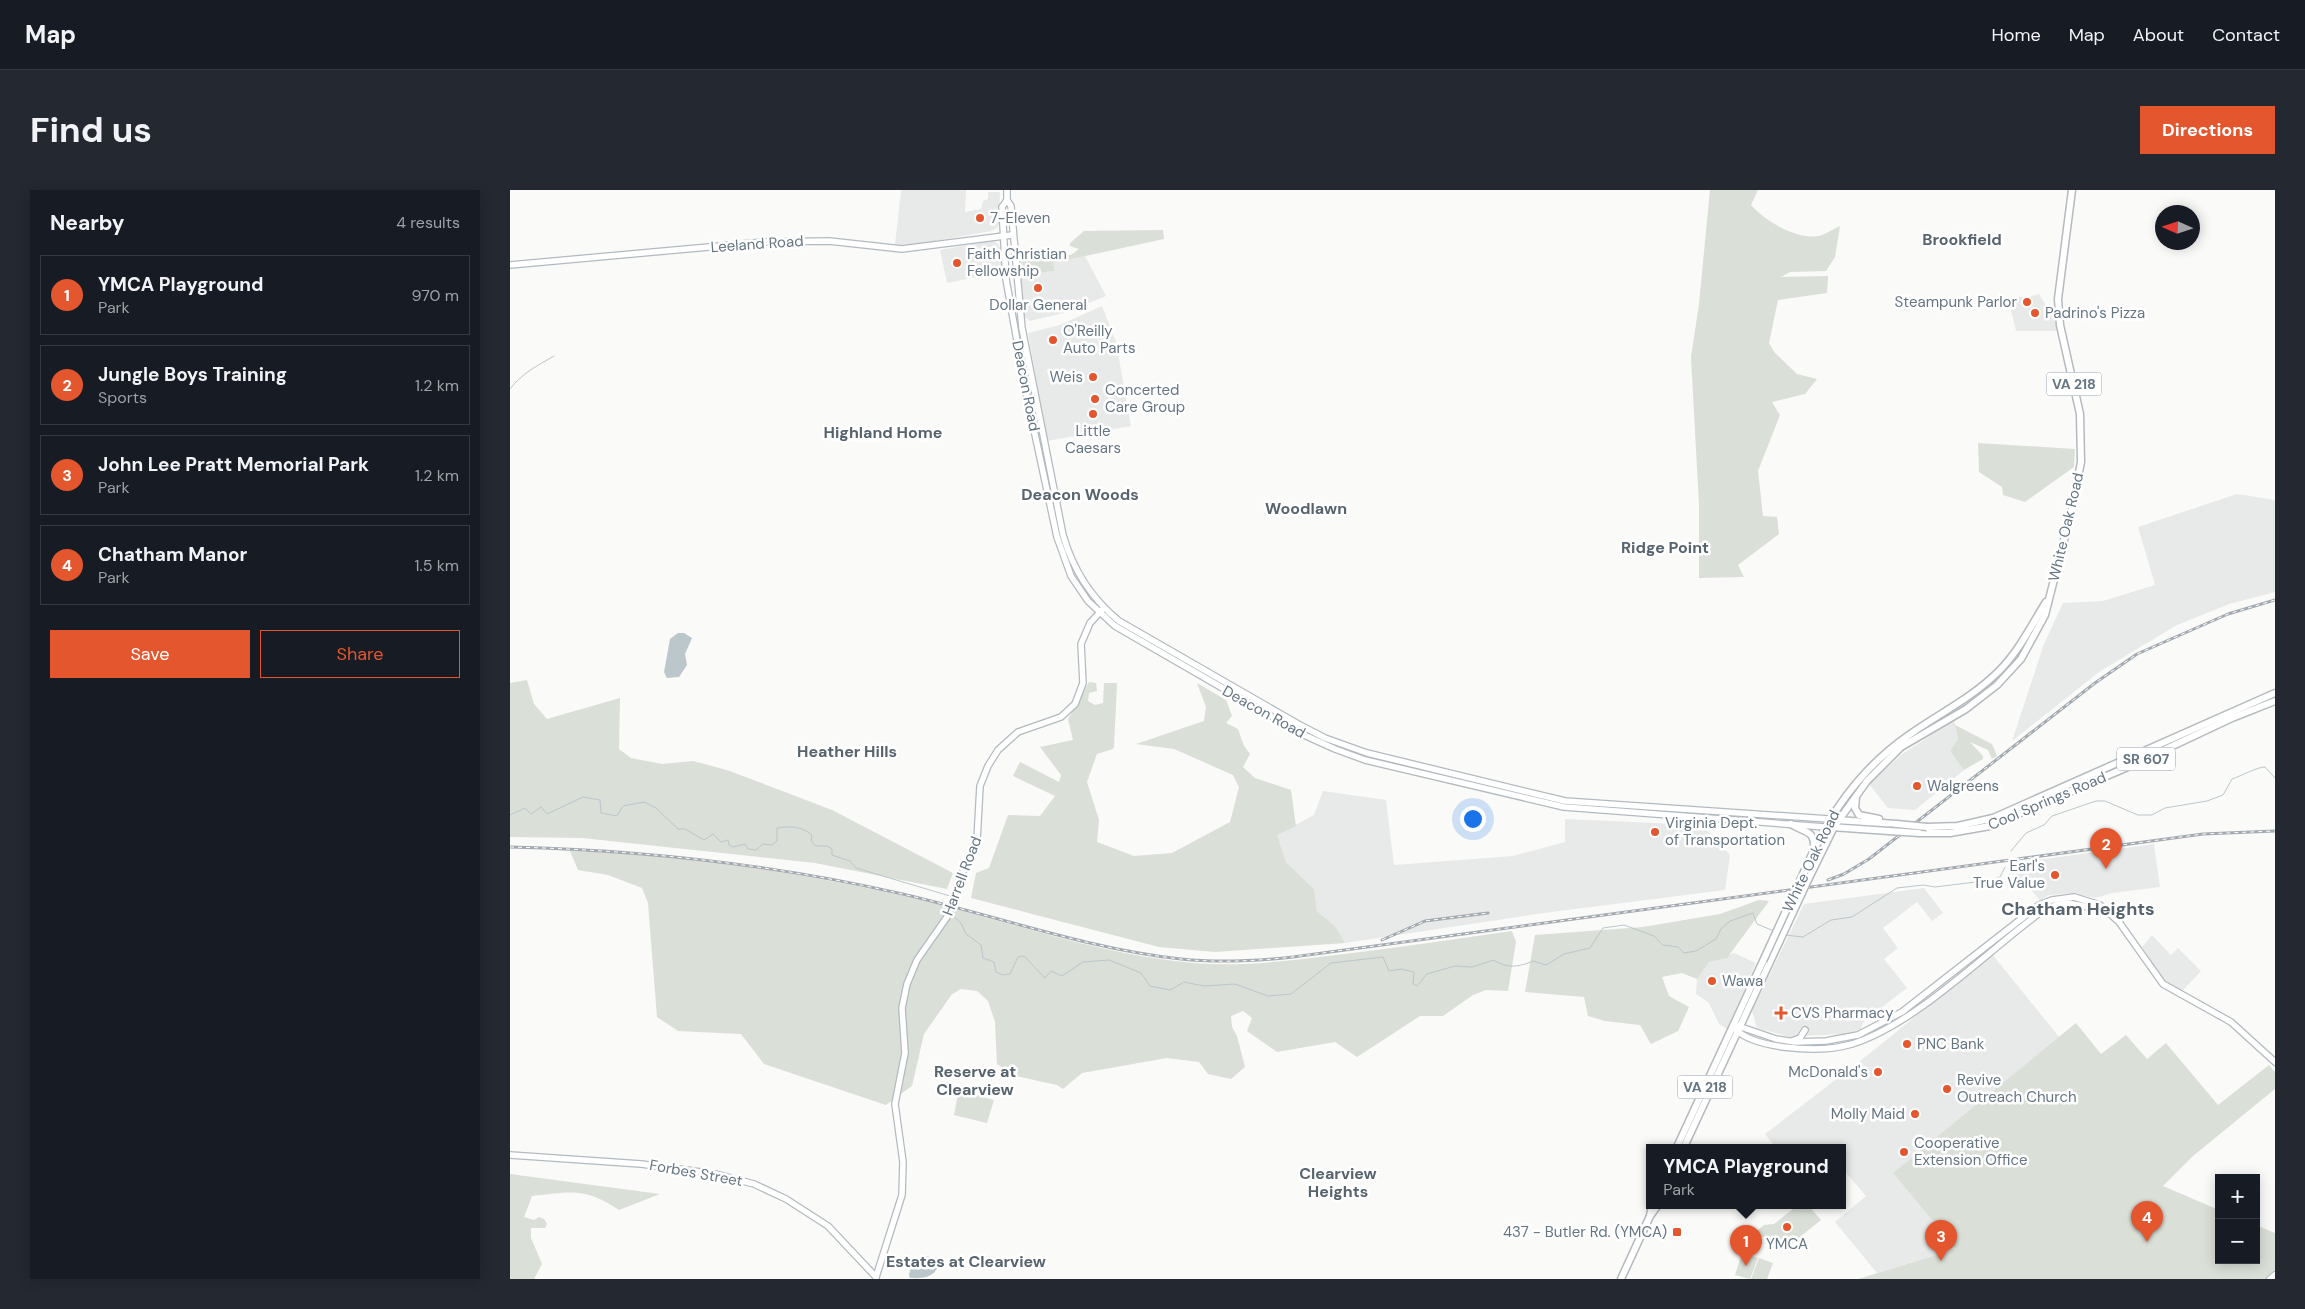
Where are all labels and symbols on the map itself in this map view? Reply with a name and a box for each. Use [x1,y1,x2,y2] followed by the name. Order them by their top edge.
[2155,205,2200,250] north arrow
[990,208,1050,228] place label: 7-Eleven
[974,212,986,224] marker: 7-Eleven
[1922,229,2002,250] district label: Brookfield
[710,231,804,257] street label: Leeland Road
[967,244,1067,281] place label: Faith Christian Fellowship
[951,257,963,269] marker: Faith Christian Fellowship
[1032,282,1044,294] marker: Dollar General
[1895,292,2017,312] place label: Steampunk Parlor
[989,295,1087,315] place label: Dollar General
[2021,296,2033,308] marker: Steampunk Parlor
[2045,303,2145,323] place label: Padrino's Pizza
[2029,307,2041,319] marker: Padrino's Pizza
[1063,321,1135,358] place label: O'Reilly Auto Parts
[1047,334,1059,346] marker: O'Reilly Auto Parts
[1007,339,1045,433] street label: Deacon Road
[1050,367,1083,387] place label: Weis
[1087,371,1099,383] marker: Weis
[2046,372,2102,395] road number: VA 218
[1105,380,1185,417] place label: Concerted Care Group
[1089,393,1101,405] marker: Concerted Care Group
[1087,408,1099,420] marker: Little Caesars
[1065,421,1121,458] place label: Little Caesars
[824,422,942,443] district label: Highland Home
[2044,471,2088,583] street label: White Oak Road
[1021,484,1139,505] district label: Deacon Woods
[1265,498,1347,519] district label: Woodlawn
[1621,537,1709,558] district label: Ridge Point
[1219,681,1309,743] street label: Deacon Road
[797,741,897,762] district label: Heather Hills
[2117,748,2175,770] road number: SR 607
[1985,767,2109,835] street label: Cool Springs Road
[1927,776,1999,796] place label: Walgreens
[1911,780,1923,792] marker: Walgreens
[1460,806,1486,832] your location
[1778,807,1844,915] street label: White Oak Road
[1665,813,1785,850] place label: Virginia Dept. of Transportation
[1649,826,1661,838] marker: Virginia Dept. of Transportation
[2090,828,2122,869] pin: 2
[938,834,986,918] street label: Harrell Road
[1973,856,2045,893] place label: Earl's True Value
[2049,869,2061,881] marker: Earl's True Value
[2001,897,2155,921] district label: Chatham Heights
[1722,971,1763,991] place label: Wawa
[1706,975,1718,987] marker: Wawa
[1791,1003,1894,1023] place label: CVS Pharmacy
[1775,1007,1787,1019] marker: CVS Pharmacy
[1917,1034,1985,1054] place label: PNC Bank
[1901,1038,1913,1050] marker: PNC Bank
[934,1061,1016,1100] district label: Reserve at Clearview
[1788,1062,1868,1082] place label: McDonald's
[1872,1066,1884,1078] marker: McDonald's
[1957,1070,2077,1107] place label: Revive Outreach Church
[1678,1076,1732,1099] road number: VA 218
[1941,1083,1953,1095] marker: Revive Outreach Church
[1831,1104,1905,1124] place label: Molly Maid
[1909,1108,1921,1120] marker: Molly Maid
[1914,1133,2028,1170] place label: Cooperative Extension Office
[1898,1146,1910,1158] marker: Cooperative Extension Office
[648,1155,744,1191] street label: Forbes Street
[1299,1163,1377,1202] district label: Clearview Heights
[2131,1201,2163,1242] pin: 4
[1925,1220,1957,1261] pin: 3
[1781,1221,1793,1233] marker: YMCA
[1503,1222,1667,1242] place label: 437 - Butler Rd. (YMCA)
[1730,1225,1762,1266] pin: 1
[1671,1226,1683,1238] marker: 437 - Butler Rd. (YMCA)
[1766,1234,1808,1254] place label: YMCA
[886,1251,1046,1272] district label: Estates at Clearview

